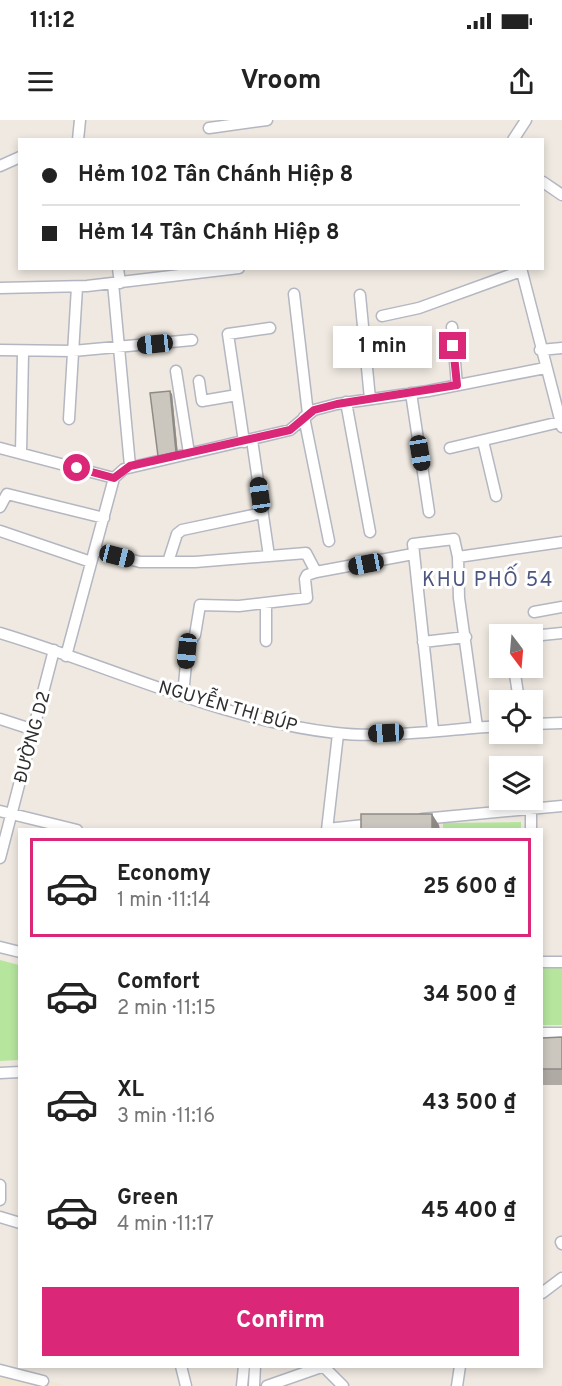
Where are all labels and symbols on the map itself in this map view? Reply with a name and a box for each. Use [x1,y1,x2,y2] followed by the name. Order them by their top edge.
[333,325,432,367] callout: 1 min
[439,332,466,359] route end
[136,333,174,355] car
[408,434,432,472] car
[63,454,90,481] route start
[249,476,271,514] car
[97,543,137,569] car
[347,552,385,576] car
[422,563,554,594] district label: KHU PHỐ 54
[489,624,543,678] north arrow
[176,632,198,670] car
[156,672,301,738] street label: NGUYỄN THỊ BÚP
[8,688,57,786] street label: ĐƯỜNG D2
[368,723,404,743] car

